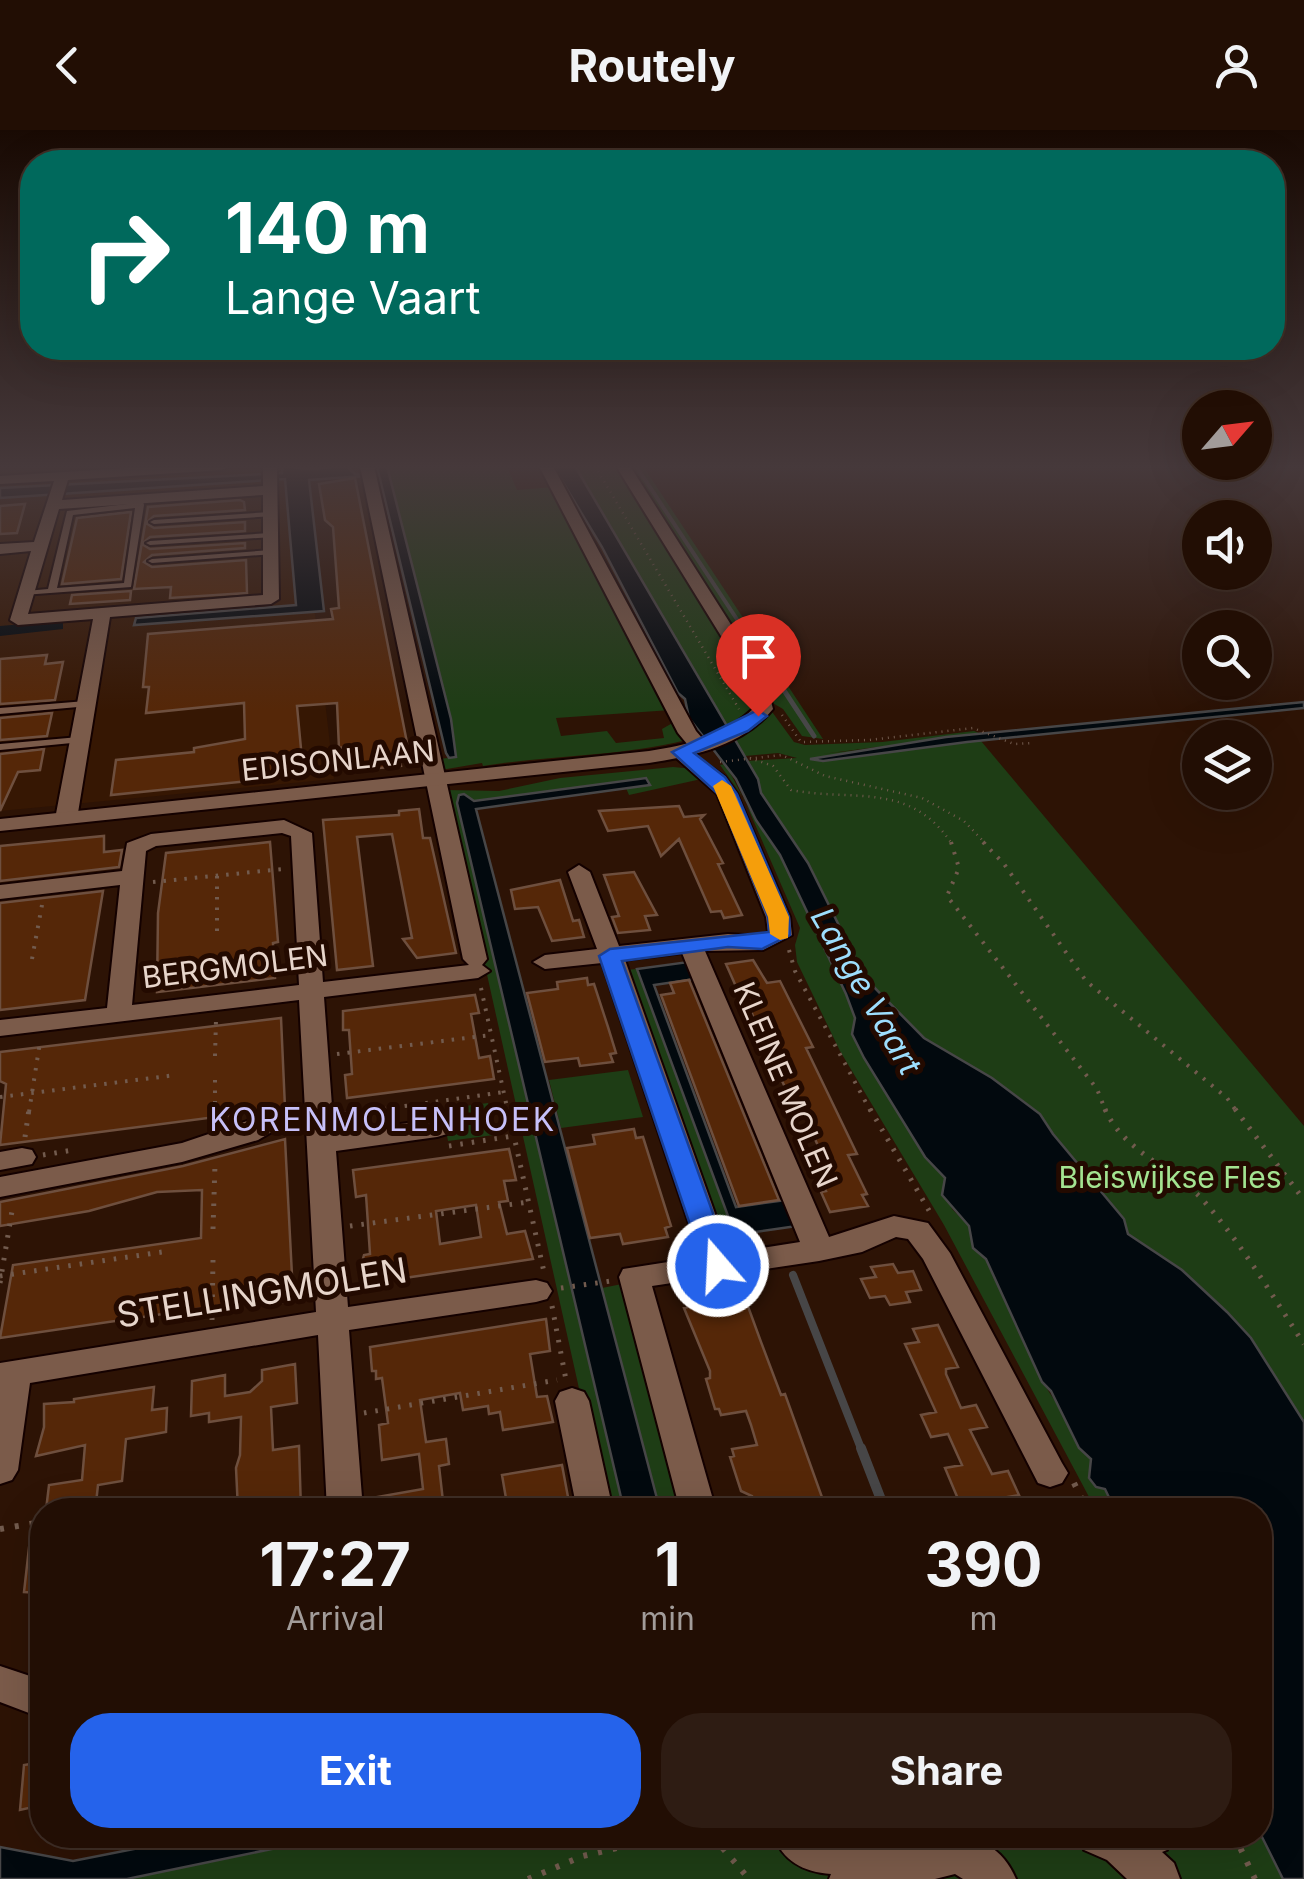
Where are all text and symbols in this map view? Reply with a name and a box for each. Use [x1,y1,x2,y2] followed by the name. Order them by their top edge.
[40,38,95,93] icon: back
[568,38,736,93] text: Routely
[1209,38,1264,93] icon: person
[225,185,430,270] text: 140 m
[60,190,190,320] icon: right
[225,270,480,325] text: Lange Vaart
[1182,390,1272,480] north arrow
[1182,390,1272,810] map controls
[1182,500,1272,590] button: sound
[1182,610,1272,700] button: search
[716,614,801,717] pin
[731,629,786,684] icon: arrive
[1182,720,1272,810] button: layers
[240,732,436,788] street label: EDISONLAAN
[803,900,930,1082] water label: Lange Vaart
[140,937,330,995] street label: BERGMOLEN
[726,976,845,1193] street label: KLEINE MOLEN
[209,1100,557,1139] district label: KORENMOLENHOEK
[1058,1159,1282,1195] park label: Bleiswijkse Fles
[666,1214,770,1318] position arrow
[114,1248,410,1336] street label: STELLINGMOLEN
[259,1528,411,1600] text: 17:27
[655,1528,681,1600] text: 1
[924,1528,1043,1600] text: 390
[286,1599,384,1638] text: Arrival
[640,1599,695,1638] text: min
[969,1599,998,1638] text: m
[70,1713,641,1828] button: Exit
[661,1713,1232,1828] button: Share

